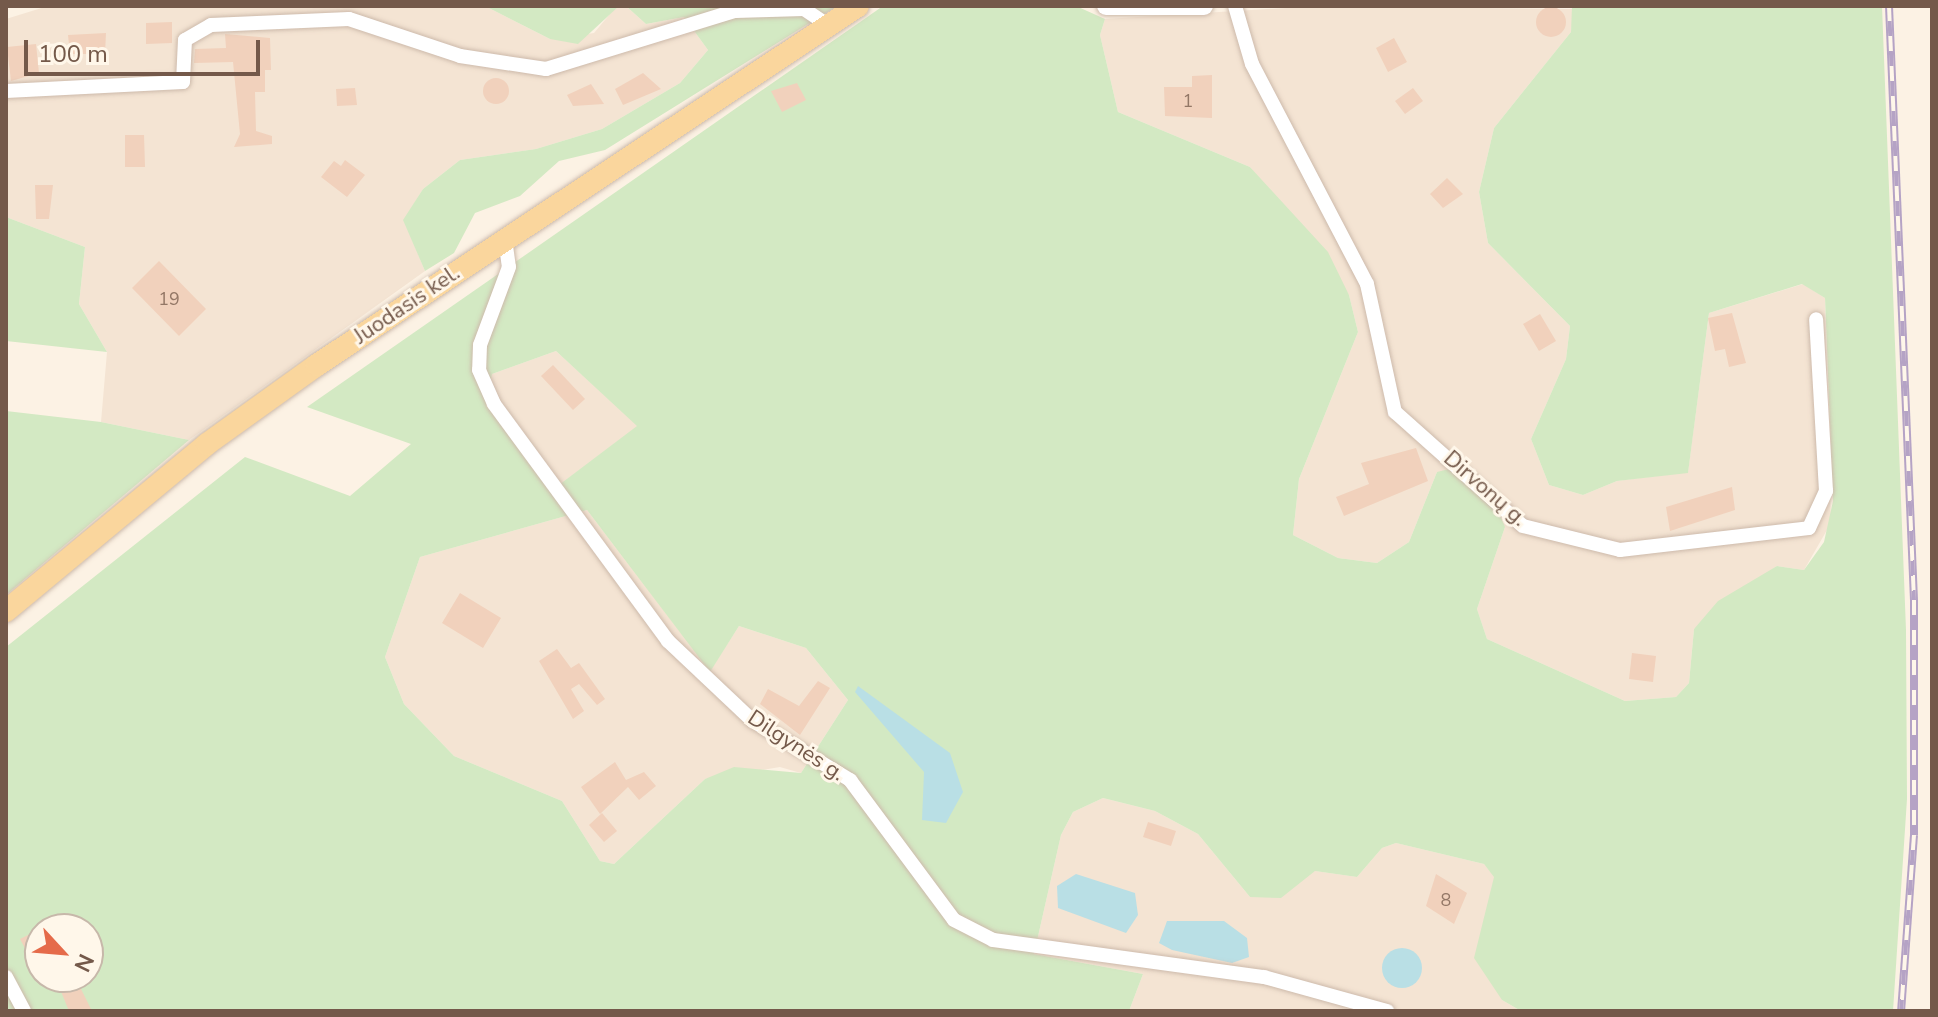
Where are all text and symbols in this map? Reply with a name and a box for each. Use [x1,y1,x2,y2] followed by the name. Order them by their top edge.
[28,24,264,74] scale bar
[38,38,108,70] text: 100 m
[1183,90,1193,112] house number: 1
[349,260,465,350] street label: Juodasis kel.
[158,288,180,310] house number: 19
[1438,446,1532,532] street label: Dirvonų g.
[743,705,849,787] street label: Dilgynės g.
[1441,889,1451,911] house number: 8
[24,913,104,993] north arrow
[67,949,101,977] text: N

